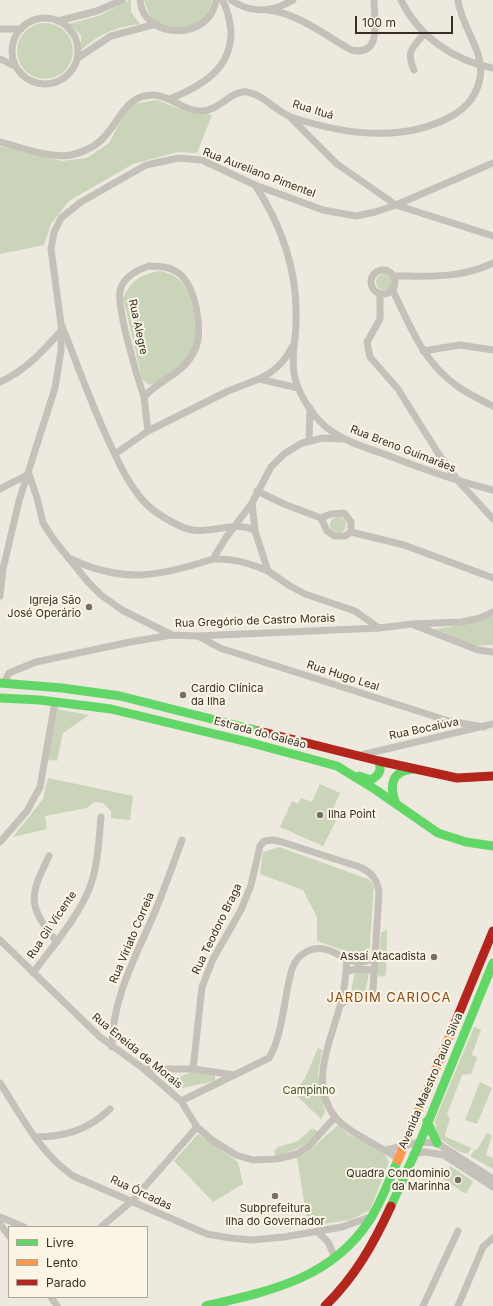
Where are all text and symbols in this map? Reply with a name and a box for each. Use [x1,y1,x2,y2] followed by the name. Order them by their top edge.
[357,8,455,34] scale bar
[362,15,396,30] text: 100 m
[291,98,335,122] street label: Rua Ituá
[201,145,317,201] street label: Rua Aureliano Pimentel
[126,298,150,356] street label: Rua Alegre
[348,423,458,475] street label: Rua Breno Guimarães
[7,594,81,620] place label: Igreja São José Operário
[84,602,94,612] marker: Igreja São José Operário
[175,612,335,630] street label: Rua Gregório de Castro Morais
[305,658,381,694] street label: Rua Hugo Leal
[191,682,263,708] place label: Cardio Clínica da Ilha
[178,690,188,700] marker: Cardio Clínica da Ilha
[212,714,308,752] street label: Estrada do Galeão
[388,715,460,743] street label: Rua Bocaiúva
[328,808,376,822] place label: Ilha Point
[315,810,325,820] marker: Ilha Point
[189,881,245,977] street label: Rua Teodoro Braga
[24,889,80,961] street label: Rua Gil Vicente
[107,891,157,985] street label: Rua Viriato Correia
[340,950,426,964] place label: Assaí Atacadista
[429,952,439,962] marker: Assaí Atacadista
[327,990,451,1006] district label: JARDIM CARIOCA
[89,1010,185,1092] street label: Rua Eneida de Morais
[396,1011,466,1151] street label: Avenida Maestro Paulo Silva
[283,1084,335,1098] park label: Campinho
[346,1167,450,1193] place label: Quadra Condominio da Marinha
[108,1173,174,1213] street label: Rua Órcadas
[453,1175,463,1185] marker: Quadra Condominio da Marinha
[270,1191,280,1201] marker: Subprefeitura Ilha do Governador
[225,1202,325,1228] place label: Subprefeitura Ilha do Governador
[8,1226,148,1298] legend
[46,1235,74,1250] text: Livre
[46,1255,78,1270] text: Lento
[46,1275,86,1290] text: Parado

